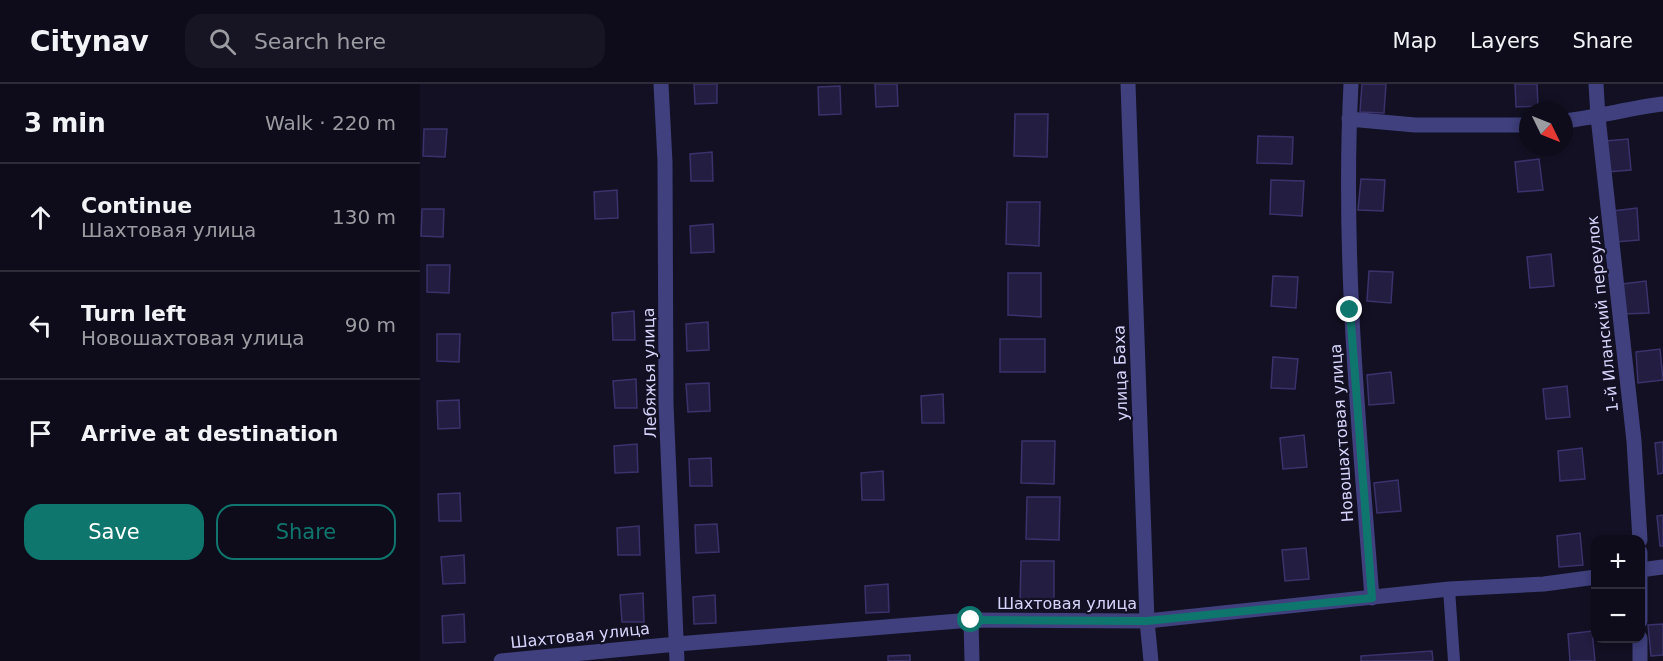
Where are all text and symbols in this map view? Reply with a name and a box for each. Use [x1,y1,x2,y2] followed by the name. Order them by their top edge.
[185,14,605,68] search box
[30,25,149,58] text: Citynav
[206,25,239,58] icon: search
[254,29,386,54] text: Search here
[1393,29,1437,53] text: Map
[1470,29,1539,53] text: Layers
[1572,29,1633,53] text: Share
[1519,102,1573,156] north arrow
[24,108,106,138] text: 3 min
[265,111,396,135] text: Walk · 220 m
[81,193,192,218] text: Continue
[24,201,57,234] icon: ahead
[332,205,396,229] text: 130 m
[1583,214,1622,413] street label: 1-й Иланский переулок
[81,218,256,242] text: Шахтовая улица
[1336,296,1362,322] route end
[81,301,186,326] text: Turn left
[639,307,660,439] street label: Лебяжья улица
[24,309,57,342] icon: left
[345,313,396,337] text: 90 m
[1109,325,1132,421] street label: улица Баха
[81,326,305,350] text: Новошахтовая улица
[1326,343,1357,523] street label: Новошахтовая улица
[24,417,57,450] icon: arrive
[81,421,338,446] text: Arrive at destination
[24,504,204,560] button: Save
[216,504,396,560] button: Share
[1591,535,1645,643] map controls
[1591,535,1645,589] button: +
[1591,589,1645,643] button: −
[997,594,1137,613] street label: Шахтовая улица
[957,606,983,632] route start
[509,619,651,652] street label: Шахтовая улица

